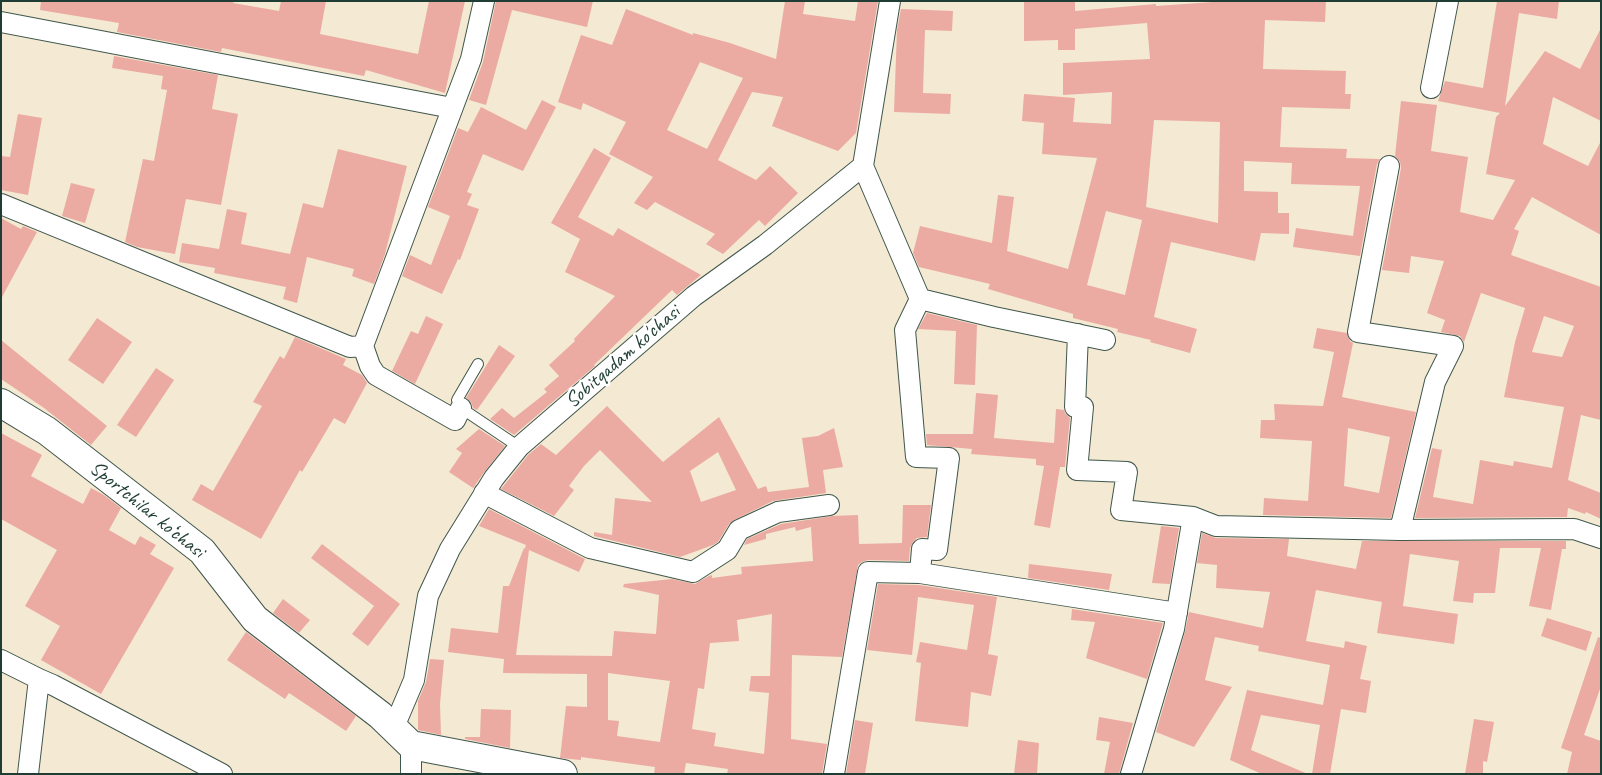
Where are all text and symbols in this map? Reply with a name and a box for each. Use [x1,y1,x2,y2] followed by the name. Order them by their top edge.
[560,300,686,414] street label: Sobitqadam ko'chasi
[84,456,210,564] street label: Sportchilar ko‘chasi

